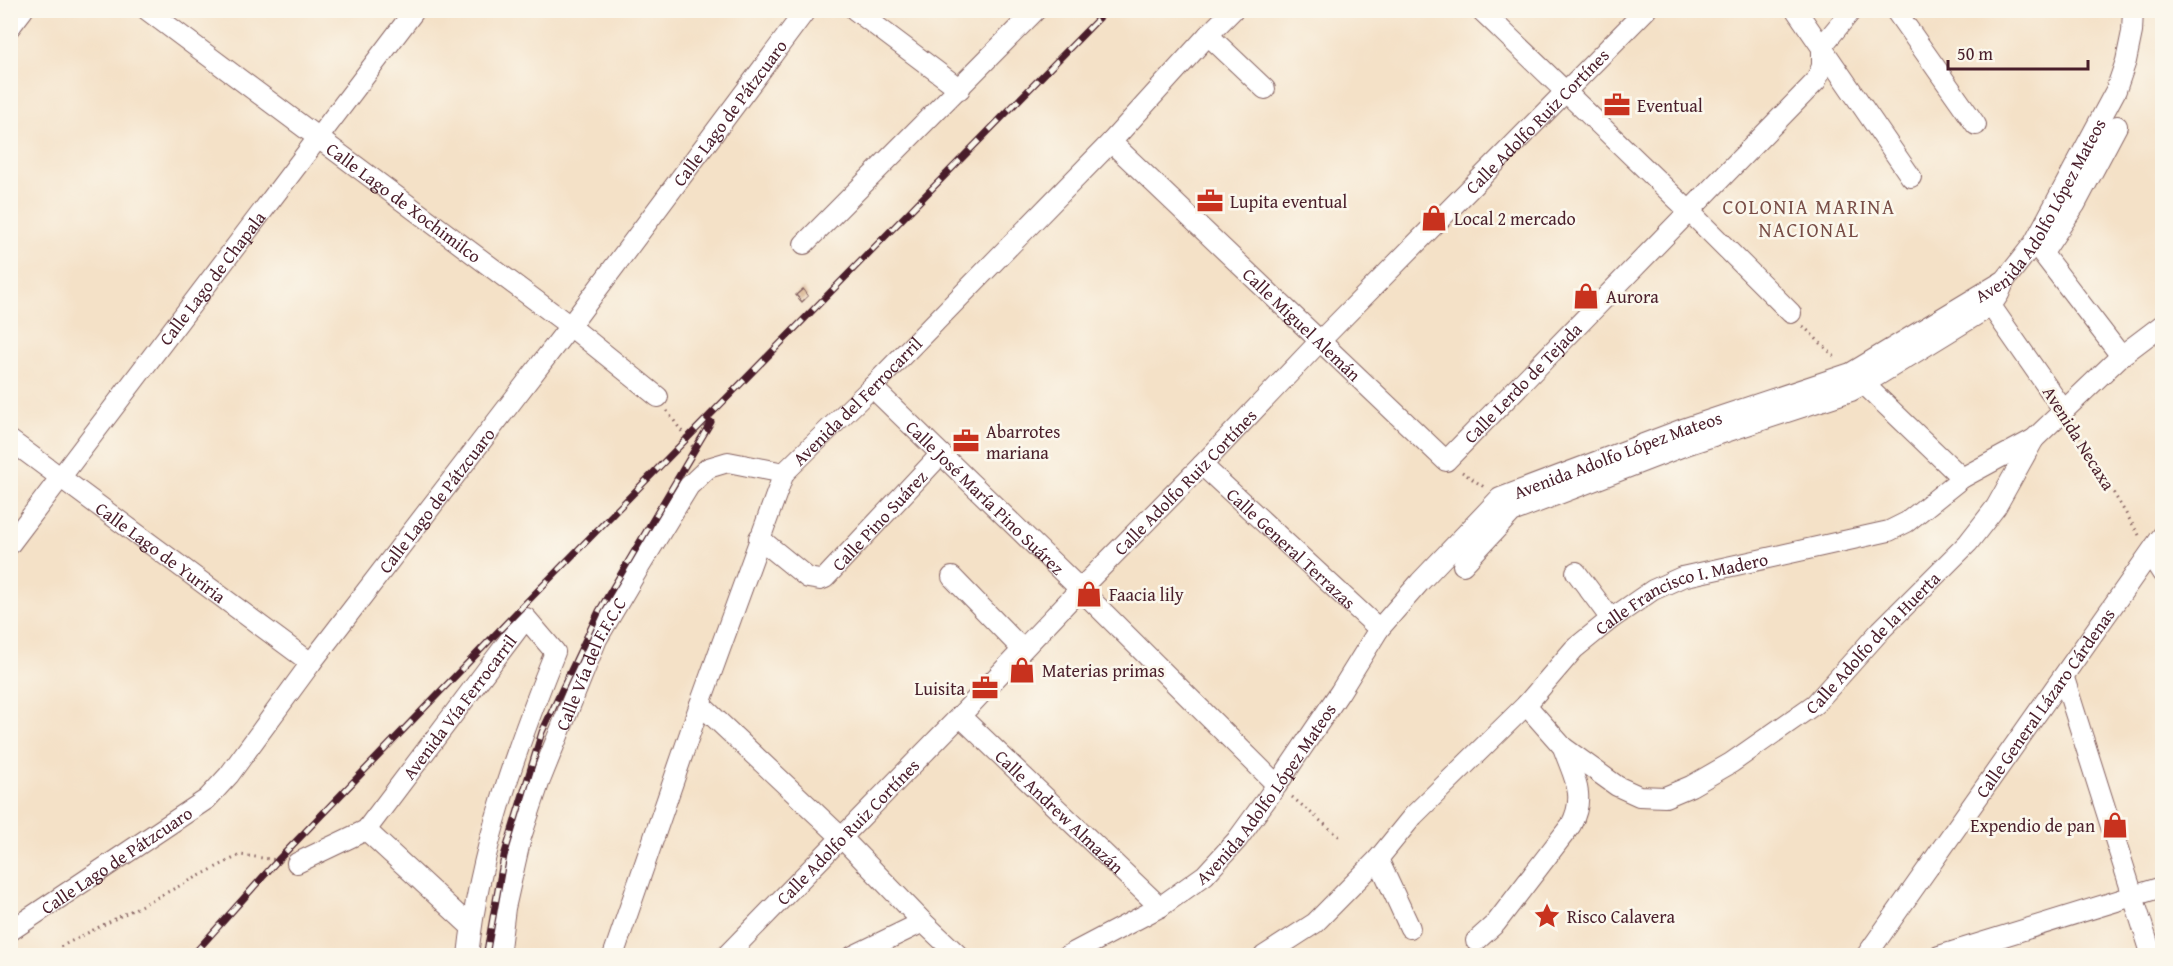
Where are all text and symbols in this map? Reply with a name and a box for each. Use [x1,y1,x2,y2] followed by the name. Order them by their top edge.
[666,33,793,192] street label: Calle Lago de Pátzcuaro
[1948,33,2088,71] scale bar
[1957,40,1993,67] text: 50 m
[1459,42,1615,200] street label: Calle Adolfo Ruiz Cortínes
[1602,90,1632,120] office icon: Eventual
[1637,92,1703,119] place label: Eventual
[1969,113,2112,309] street label: Avenida Adolfo López Mateos
[321,135,487,269] street label: Calle Lago de Xochimilco
[1195,186,1225,216] office icon: Lupita eventual
[1230,188,1347,215] place label: Lupita eventual
[1722,192,1896,244] district label: COLONIA MARINA NACIONAL
[1419,203,1449,233] shop icon: Local 2 mercado
[152,205,272,351] street label: Calle Lago de Chapala
[1454,205,1576,232] place label: Local 2 mercado
[1237,261,1368,387] street label: Calle Miguel Alemán
[1571,281,1601,311] shop icon: Aurora
[1606,283,1659,310] place label: Aurora
[1457,316,1588,449] street label: Calle Lerdo de Tejada
[786,330,928,471] street label: Avenida del Ferrocarril
[2036,381,2122,496] street label: Avenida Necaxa
[1107,402,1263,561] street label: Calle Adolfo Ruiz Cortínes
[1509,404,1725,505] street label: Avenida Adolfo López Mateos
[900,414,1071,581] street label: Calle José María Pino Suárez
[986,418,1060,466] place label: Abarrotes mariana
[371,422,501,579] street label: Calle Lago de Pátzcuaro
[951,426,981,456] office icon: Abarrotes mariana
[825,464,933,577] street label: Calle Pino Suárez
[1221,481,1362,615] street label: Calle General Terrazas
[90,495,232,610] street label: Calle Lago de Yuriria
[1589,545,1770,641] street label: Calle Francisco I. Madero
[1800,565,1946,720] street label: Calle Adolfo de la Huerta
[1074,579,1104,609] shop icon: Faacia lily
[1109,581,1184,608] place label: Faacia lily
[548,592,632,734] street label: Calle Vía del F.F.C.C
[1968,602,2121,803] street label: Calle General Lázaro Cárdenas
[395,629,523,785] street label: Avenida Vía Ferrocarril
[1007,655,1037,685] shop icon: Materias primas
[1042,657,1165,684] place label: Materias primas
[970,673,1000,703] office icon: Luisita
[914,675,965,702] place label: Luisita
[1190,698,1342,891] street label: Avenida Adolfo López Mateos
[989,743,1130,880] street label: Calle Andrew Almazán
[770,752,925,911] street label: Calle Adolfo Ruiz Cortínes
[35,799,198,920] street label: Calle Lago de Pátzcuaro
[2100,810,2130,840] shop icon: Expendio de pan
[1970,812,2095,839] place label: Expendio de pan
[1532,901,1562,931] place icon: Risco Calavera
[1567,903,1675,930] place label: Risco Calavera

